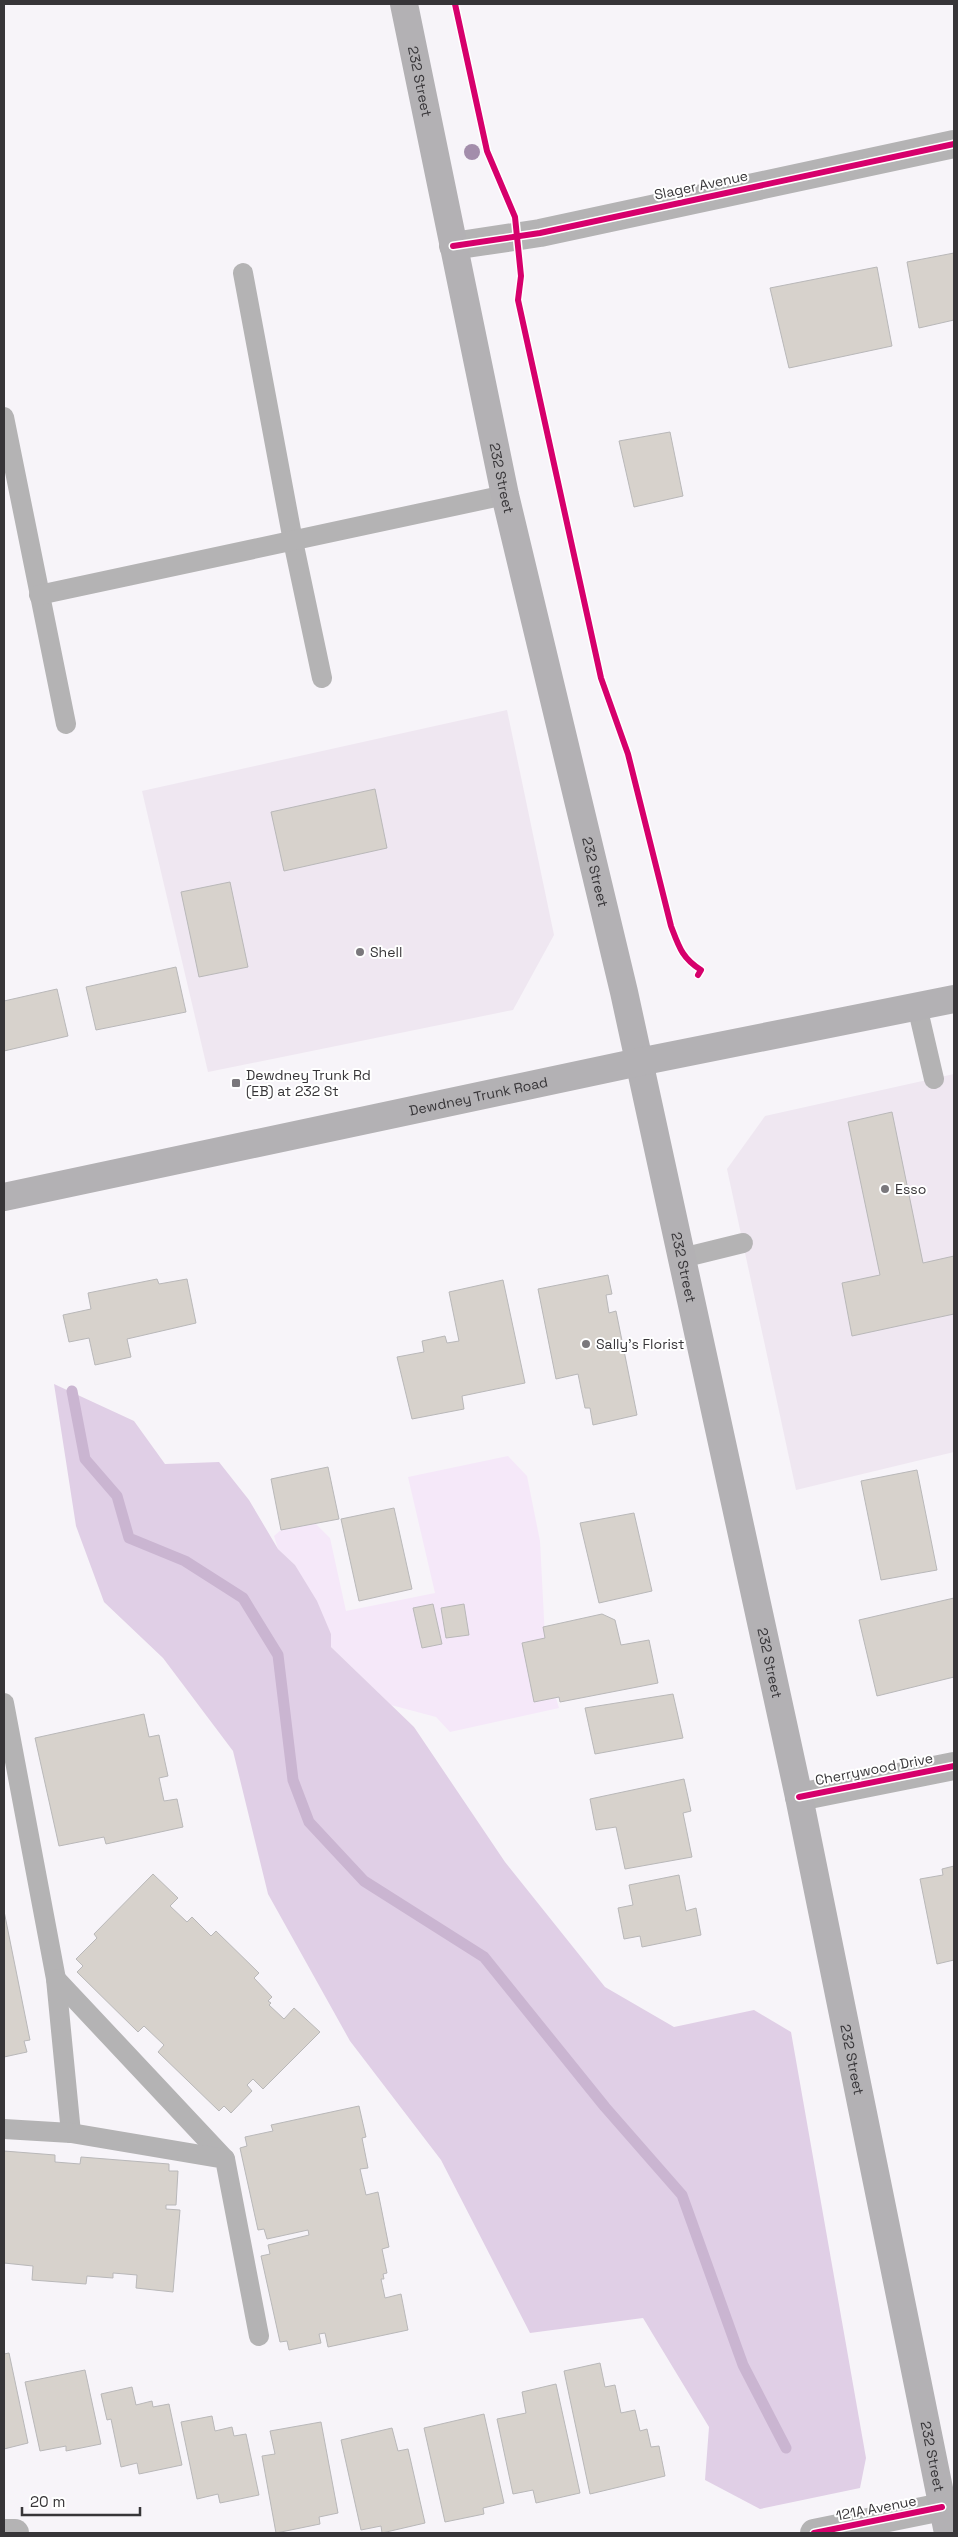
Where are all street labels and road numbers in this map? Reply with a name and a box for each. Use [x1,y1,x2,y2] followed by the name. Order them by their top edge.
[404,44,436,118] street label: 232 Street
[653,166,749,204] street label: Slager Avenue
[485,441,518,515] street label: 232 Street
[578,835,612,909] street label: 232 Street
[407,1073,549,1120] street label: Dewdney Trunk Road
[667,1230,700,1304] street label: 232 Street
[753,1626,786,1700] street label: 232 Street
[814,1749,934,1789] street label: Cherrywood Drive
[836,2023,868,2096] street label: 232 Street
[917,2420,948,2493] street label: 232 Street
[834,2491,918,2525] street label: 121A Avenue

